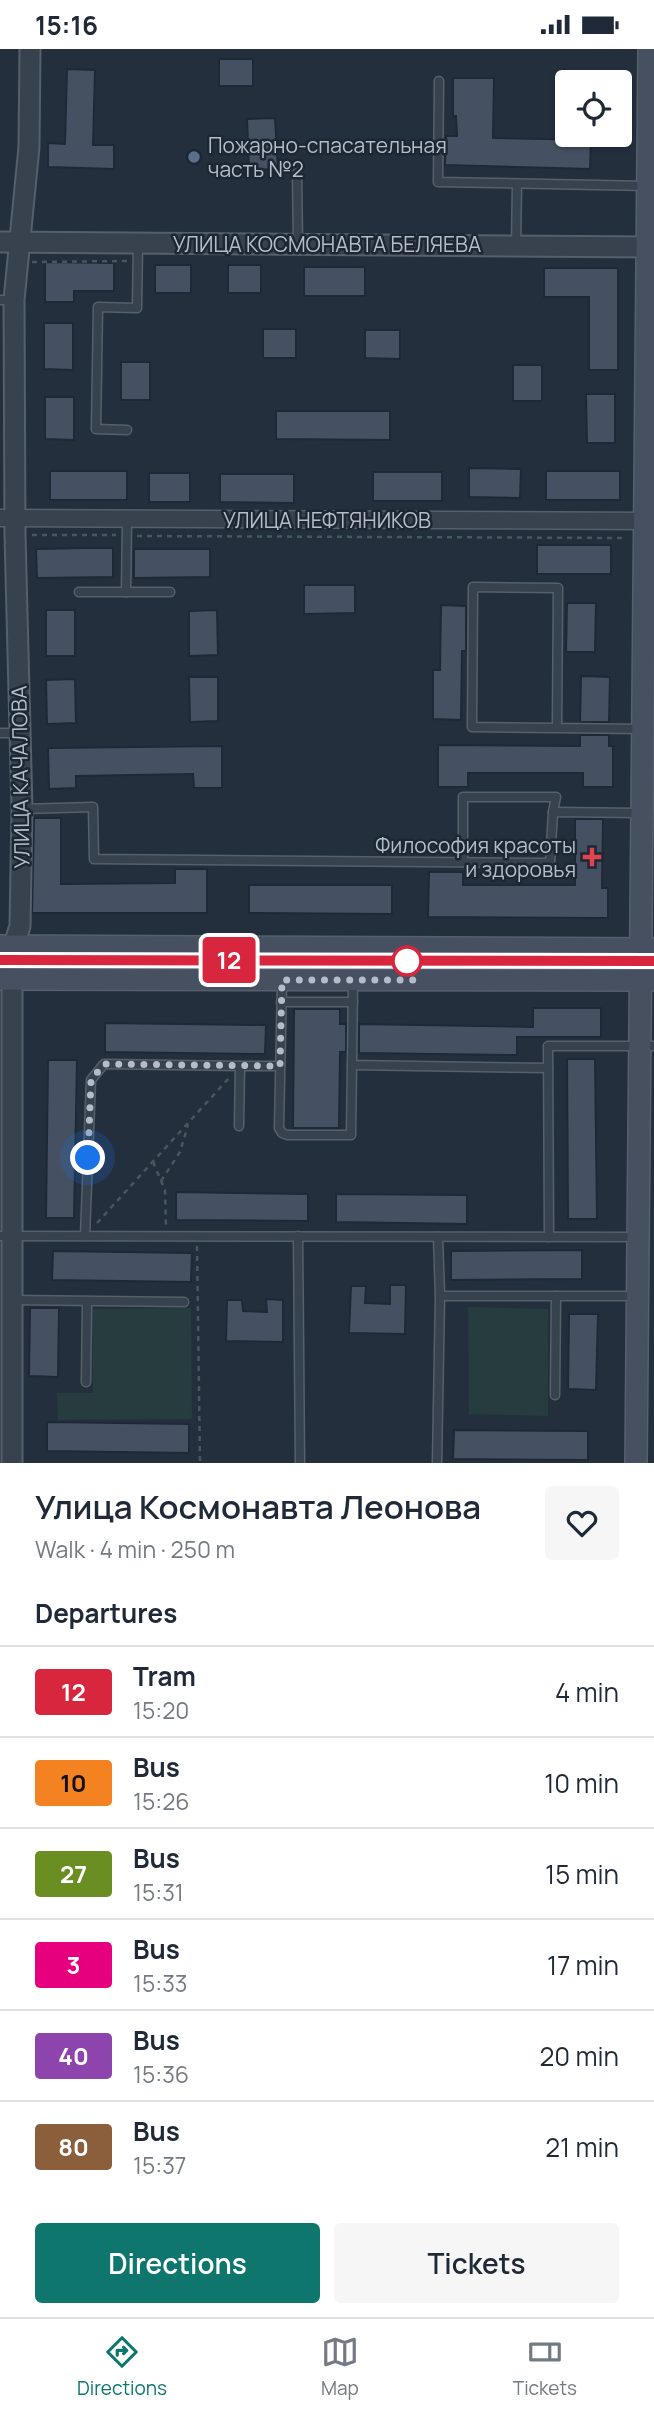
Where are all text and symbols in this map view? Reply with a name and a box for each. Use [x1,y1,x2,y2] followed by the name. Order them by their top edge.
[35,7,98,43] text: 15:16
[555,70,632,147] map controls
[555,70,632,147] button: locate
[208,131,447,183] place label: Пожарно-спасательная часть №2
[186,149,202,165] marker: Пожарно-спасательная часть №2
[173,230,481,258] street label: УЛИЦА КОСМОНАВТА БЕЛЯЕВА
[223,506,431,534] street label: УЛИЦА НЕФТЯНИКОВ
[4,685,36,869] street label: УЛИЦА КАЧАЛОВА
[375,831,576,883] place label: Философия красоты и здоровья
[582,847,602,867] marker: Философия красоты и здоровья
[198,937,260,983] line badge: 12
[217,943,241,976] text: 12
[392,946,422,976] unlabelled marker
[70,1140,105,1175] your location
[35,1484,481,1529] text: Улица Космонавта Леонова
[545,1486,619,1560] button: heart
[35,1533,235,1565] text: Walk · 4 min · 250 m
[35,1595,177,1631] text: Departures
[133,1658,196,1694] text: Tram
[555,1674,619,1710] text: 4 min
[61,1675,86,1708] text: 12
[133,1694,189,1726] text: 15:20
[133,1749,180,1785] text: Bus
[544,1765,619,1801] text: 10 min
[60,1766,87,1799] text: 10
[133,1785,190,1817] text: 15:26
[133,1840,180,1876] text: Bus
[545,1856,619,1892] text: 15 min
[60,1857,87,1890] text: 27
[133,1876,184,1908] text: 15:31
[133,1931,180,1967] text: Bus
[547,1947,619,1983] text: 17 min
[67,1948,80,1981] text: 3
[133,1967,188,1999] text: 15:33
[133,2022,180,2058] text: Bus
[540,2038,619,2074] text: 20 min
[58,2039,89,2072] text: 40
[133,2058,189,2090] text: 15:36
[133,2113,180,2149] text: Bus
[545,2129,619,2165] text: 21 min
[58,2130,89,2163] text: 80
[133,2149,186,2181] text: 15:37
[35,2223,320,2303] button: Directions
[334,2223,619,2303] button: Tickets
[77,2333,167,2401] tab: Directions
[321,2333,359,2401] tab: Map
[513,2333,577,2401] tab: Tickets

